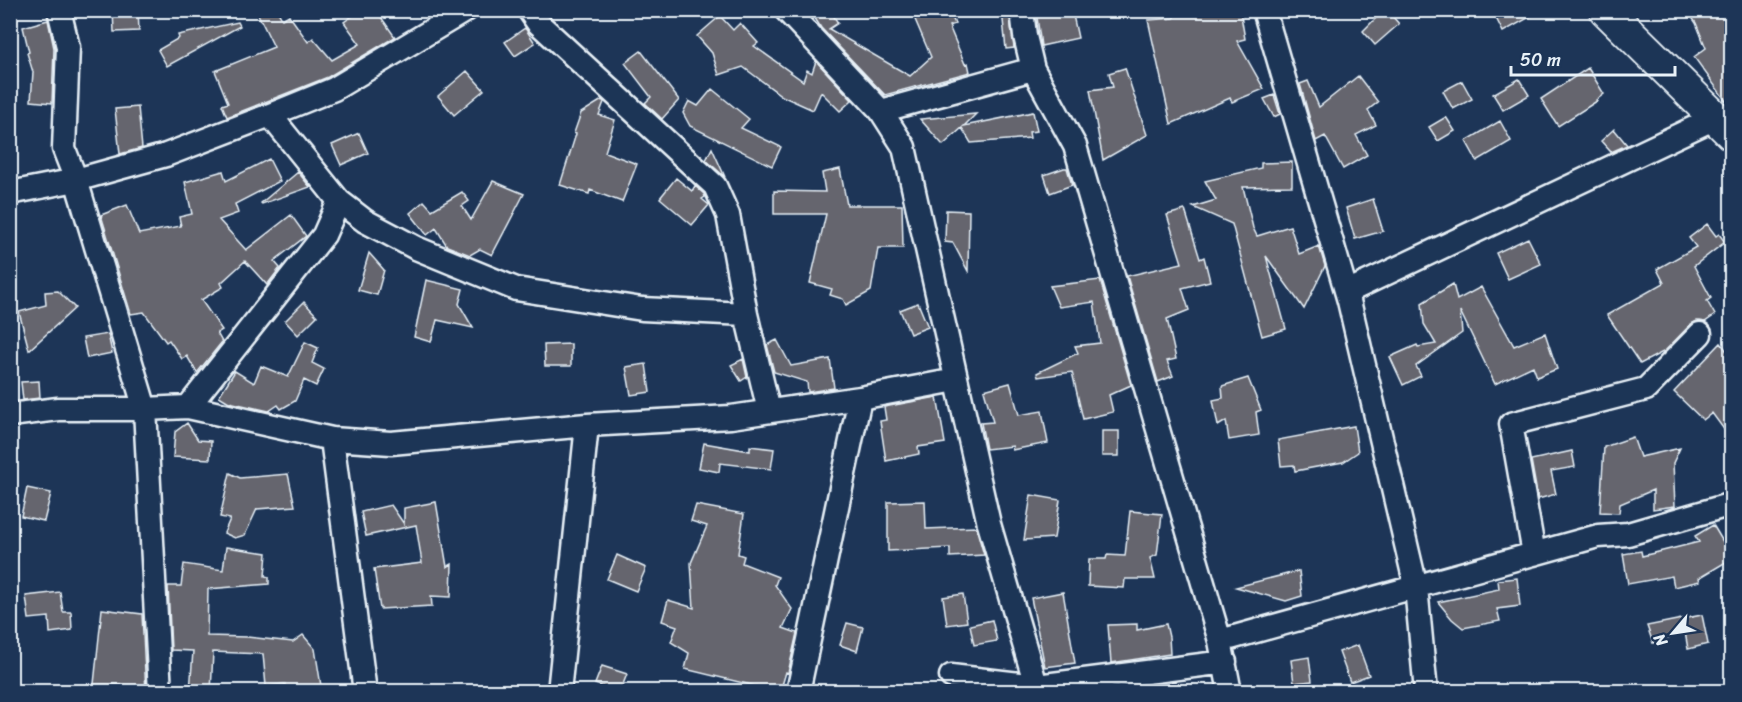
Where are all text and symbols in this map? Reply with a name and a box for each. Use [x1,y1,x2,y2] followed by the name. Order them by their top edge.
[1511,39,1674,77] scale bar
[1520,44,1561,76] text: 50 m
[1643,603,1703,663] north arrow
[1645,627,1676,653] text: N

